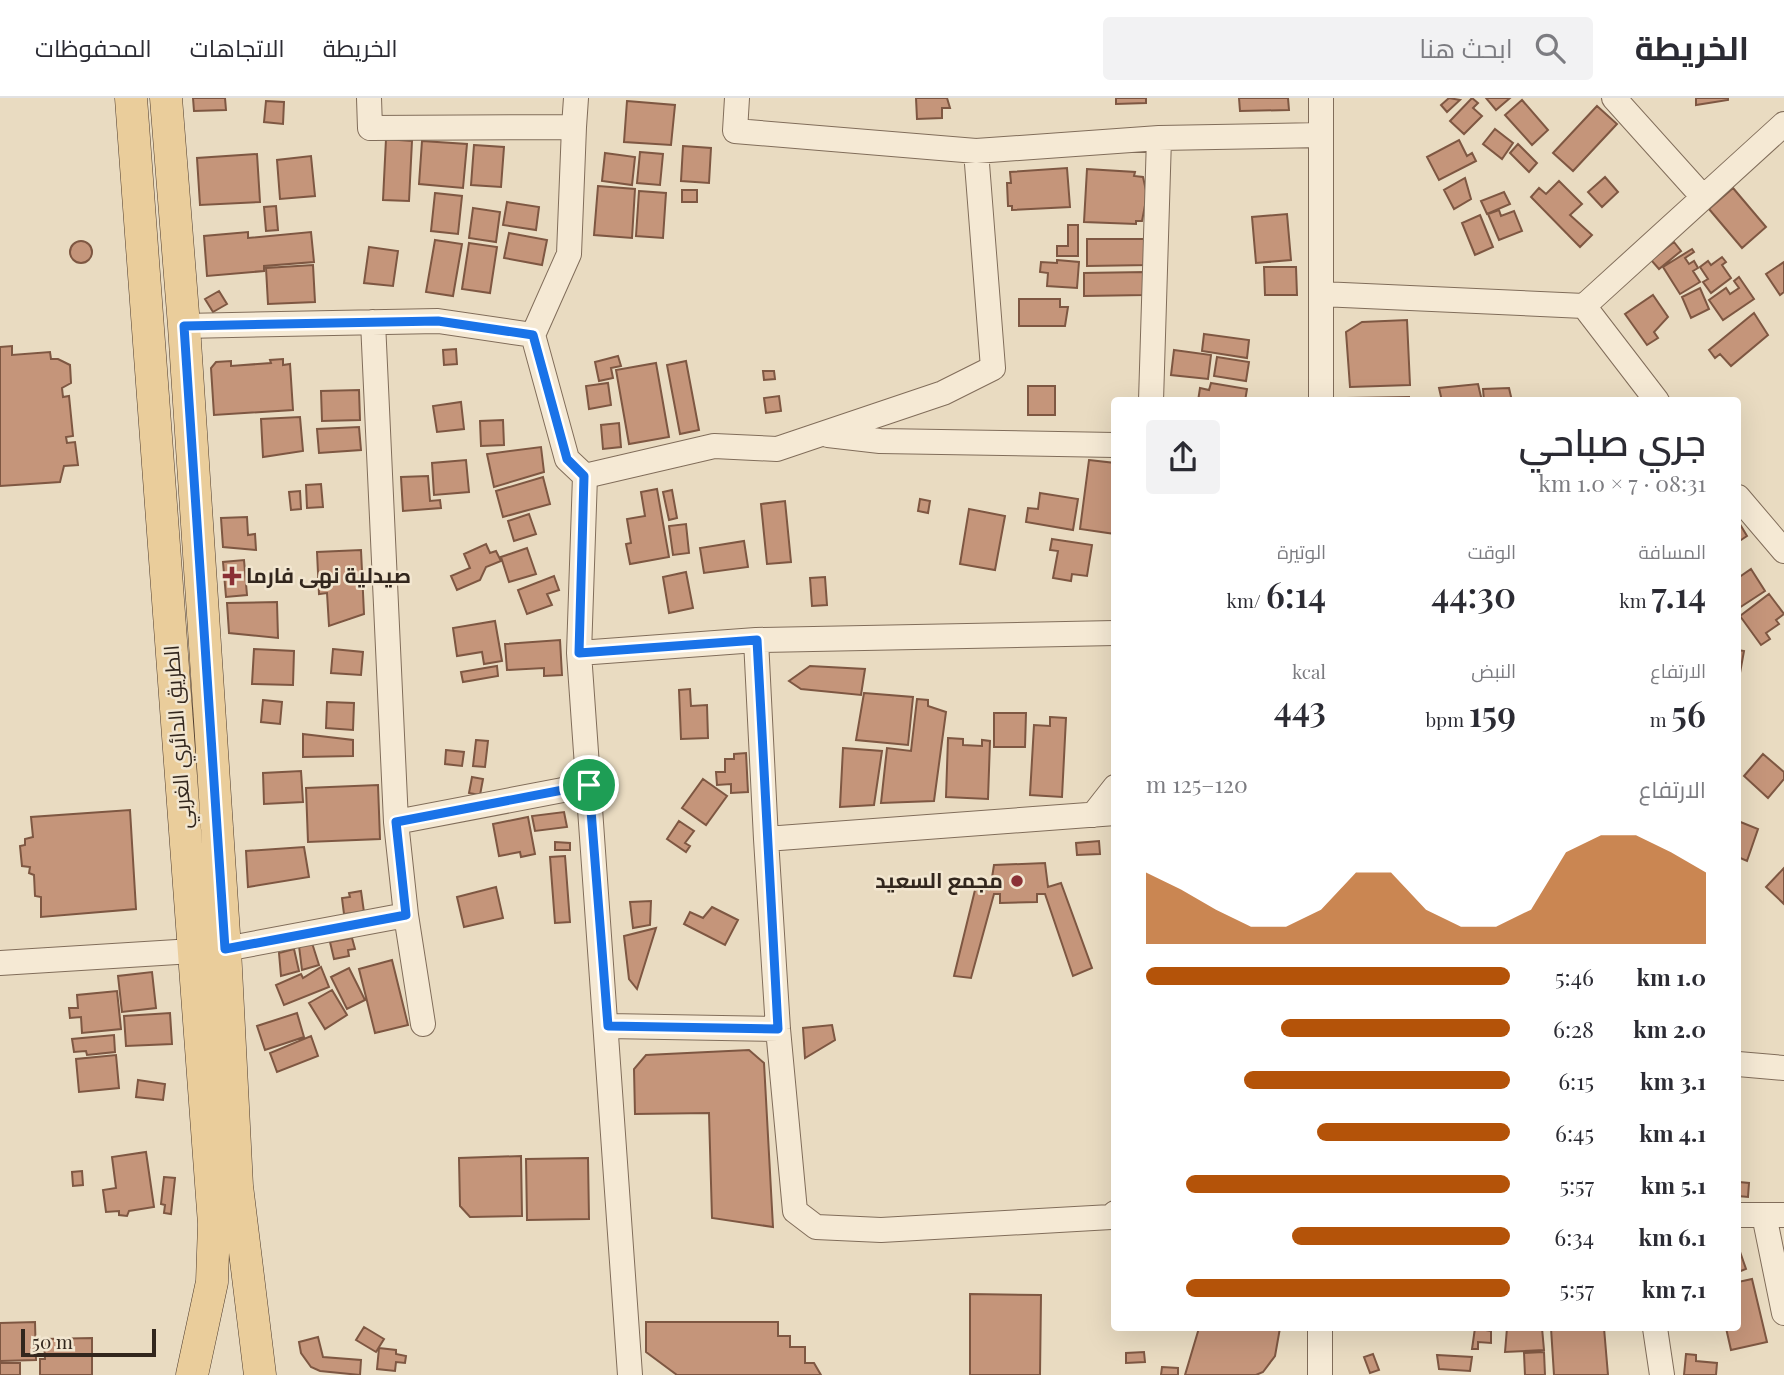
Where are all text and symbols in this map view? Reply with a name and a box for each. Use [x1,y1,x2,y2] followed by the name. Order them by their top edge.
[1103,17,1593,80] search box
[1635,24,1749,68] text: الخريطة
[1531,29,1569,67] icon: search
[1419,30,1513,65] text: ابحث هنا
[35,31,152,63] text: المحفوظات
[190,31,285,63] text: الاتجاهات
[323,31,398,63] text: الخريطة
[1519,415,1706,466] text: جري صباحي
[1146,420,1220,494] button: share
[1538,467,1706,498] text: 08:31 · 7 × 1.0 km
[1277,538,1326,564] text: الوتيرة
[1468,538,1516,564] text: الوقت
[1638,538,1706,564] text: المسافة
[246,560,411,589] place label: صيدلية نهى فارما
[224,568,240,584] marker: صيدلية نهى فارما
[1266,570,1326,617] text: 6:14
[1431,570,1516,617] text: 44:30
[1651,570,1706,617] text: 7.14
[1227,587,1266,613] text: /km
[1619,587,1651,613] text: km
[156,644,200,830] street label: الطريق الدائري الغربي
[1471,657,1516,683] text: النبض
[1650,657,1706,683] text: الارتفاع
[1292,658,1326,684] text: kcal
[1274,684,1326,731] text: 443
[1469,689,1516,736] text: 159
[1671,689,1706,736] text: 56
[1425,706,1469,732] text: bpm
[1650,706,1671,732] text: m
[559,755,619,815] pin
[570,766,608,804] icon: arrive
[1146,768,1248,799] text: 120–125 m
[1639,773,1706,804] text: الارتفاع
[875,865,1003,895] place label: مجمع السعيد
[1009,873,1025,889] marker: مجمع السعيد
[1555,961,1594,992] text: 5:46
[1637,961,1706,992] text: 1.0 km
[1553,1013,1594,1044] text: 6:28
[1633,1013,1706,1044] text: 2.0 km
[1558,1065,1594,1096] text: 6:15
[1640,1065,1706,1096] text: 3.1 km
[1555,1117,1594,1148] text: 6:45
[1639,1117,1706,1148] text: 4.1 km
[1559,1169,1594,1200] text: 5:57
[1641,1169,1706,1200] text: 5.1 km
[1554,1221,1594,1252] text: 6:34
[1638,1221,1706,1252] text: 6.1 km
[1559,1273,1594,1304] text: 5:57
[1642,1273,1706,1304] text: 7.1 km
[21,1326,156,1358] scale bar
[32,1328,73,1354] text: 50 m

